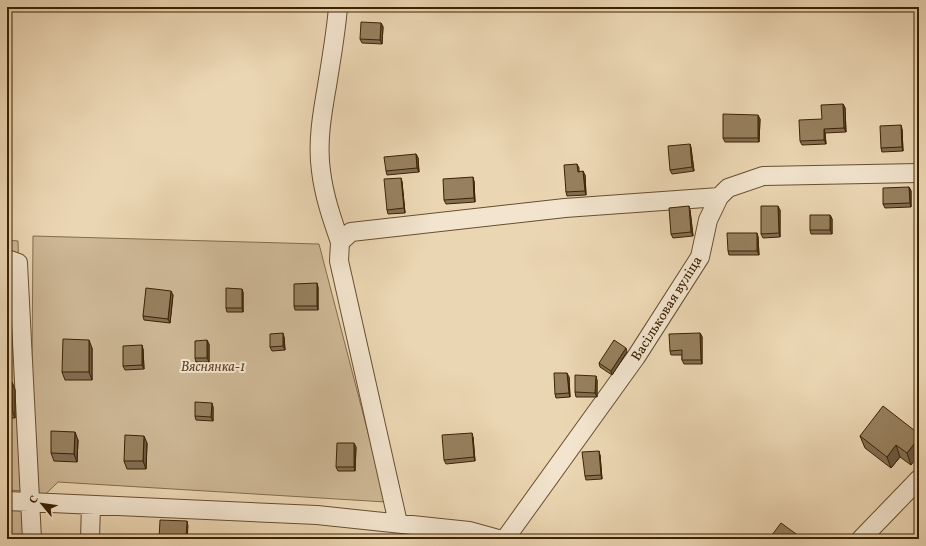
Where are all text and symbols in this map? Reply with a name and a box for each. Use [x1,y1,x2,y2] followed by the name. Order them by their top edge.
[627,253,707,365] street label: Васільковая вуліца
[181,358,245,377] park label: Вяснянка-1
[22,484,62,524] north arrow
[26,493,43,507] text: С

